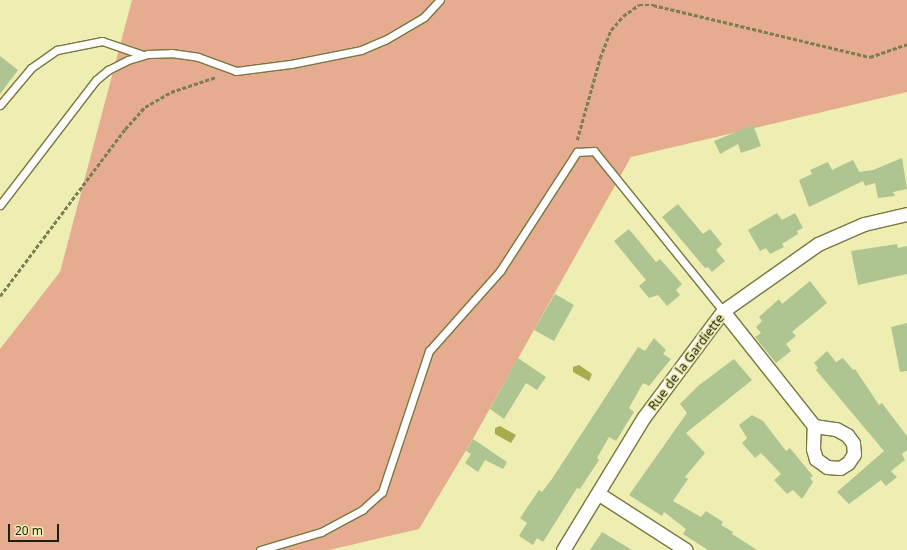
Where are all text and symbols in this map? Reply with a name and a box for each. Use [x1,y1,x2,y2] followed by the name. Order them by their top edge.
[645,311,727,413] street label: Rue de la Gardiette
[10,516,61,542] scale bar
[15,522,43,539] text: 20 m

